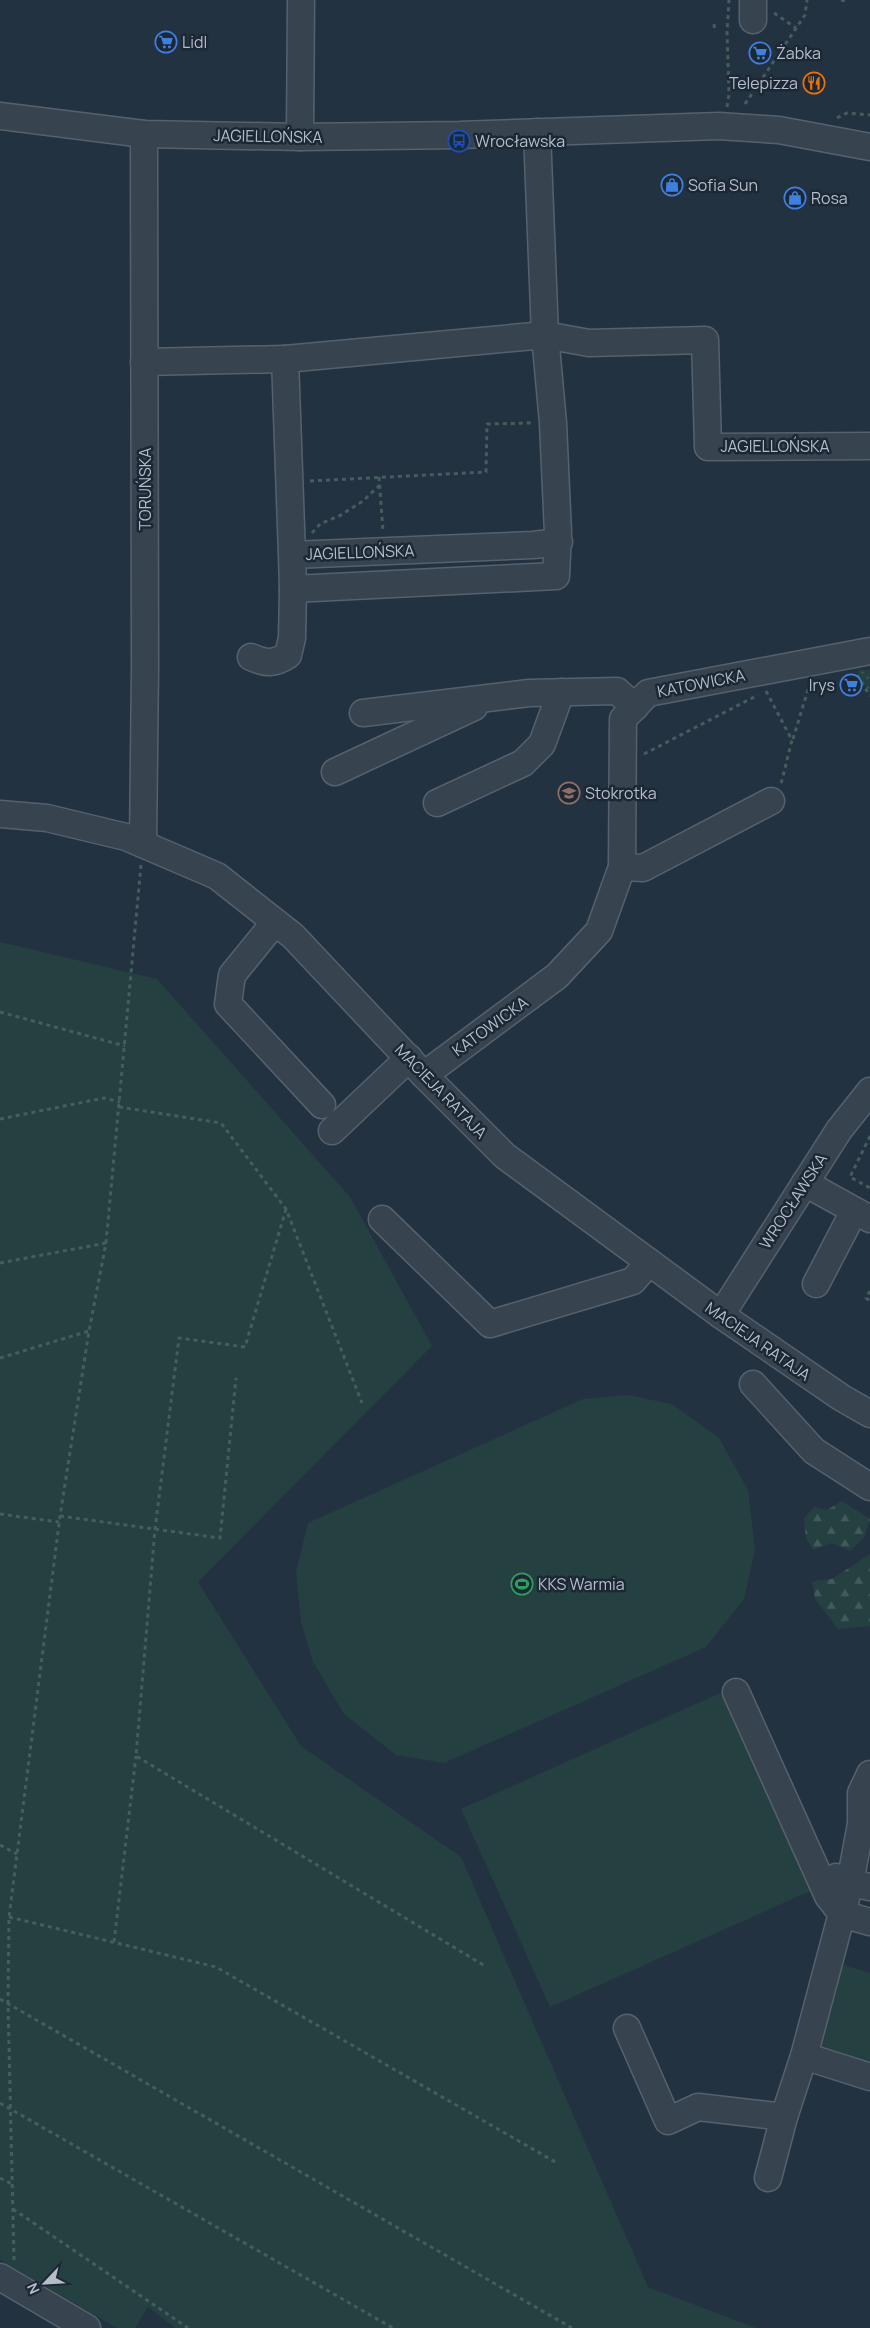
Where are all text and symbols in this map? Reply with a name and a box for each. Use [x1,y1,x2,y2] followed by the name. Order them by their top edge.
[154,30,178,54] supermarket icon: Lidl
[182,31,207,53] place label: Lidl
[748,41,772,65] supermarket icon: Żabka
[776,42,821,64] place label: Żabka
[802,71,826,95] restaurant icon: Telepizza
[729,72,798,94] place label: Telepizza
[213,124,323,148] street label: JAGIELLOŃSKA
[447,129,471,153] bus stop icon: Wrocławska
[475,130,565,152] place label: Wrocławska
[660,173,684,197] shop icon: Sofia Sun
[688,174,758,196] place label: Sofia Sun
[783,186,807,210] shop icon: Rosa
[811,187,848,209] place label: Rosa
[720,435,830,457] street label: JAGIELLOŃSKA
[134,448,156,530] street label: TORUŃSKA
[305,539,415,565] street label: JAGIELLOŃSKA
[655,664,747,702] street label: KATOWICKA
[839,673,863,697] supermarket icon: Irys
[809,674,835,696] place label: Irys
[557,781,581,805] school or university icon: Stokrotka
[585,782,657,804] place label: Stokrotka
[447,991,533,1061] street label: KATOWICKA
[390,1039,492,1143] street label: MACIEJA RATAJA
[754,1149,832,1253] street label: WROCŁAWSKA
[701,1296,815,1386] street label: MACIEJA RATAJA
[510,1572,534,1596] sports icon: KKS Warmia
[538,1573,625,1595] place label: KKS Warmia
[20,2258,70,2308] north arrow
[22,2280,44,2297] text: N

